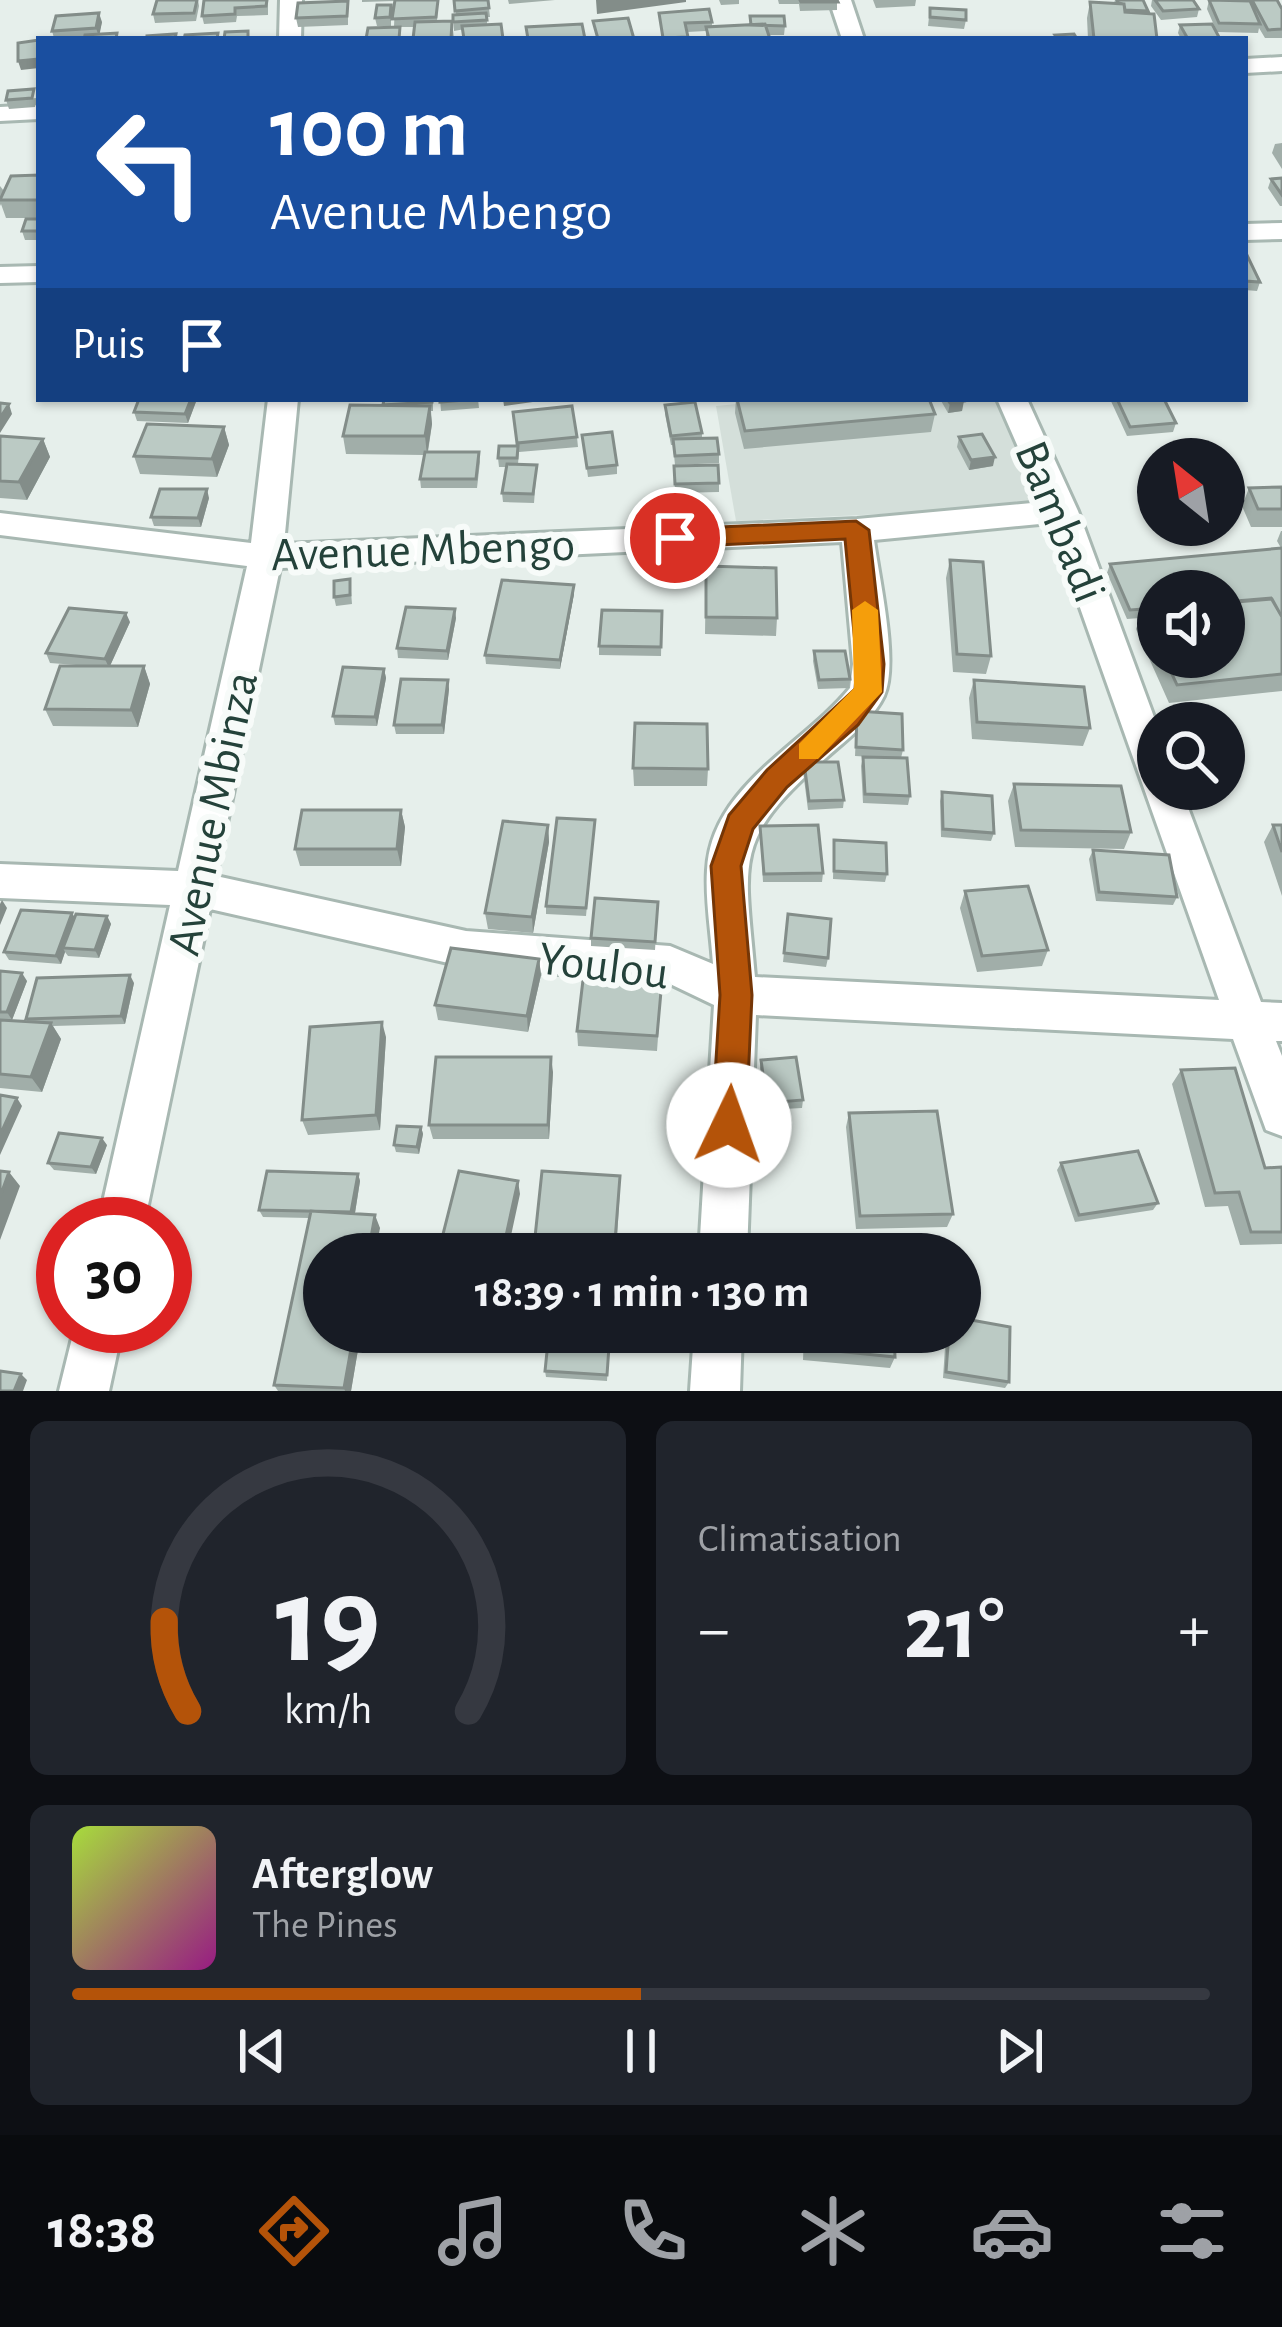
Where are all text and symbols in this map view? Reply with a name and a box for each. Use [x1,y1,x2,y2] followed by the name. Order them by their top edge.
[72,84,228,240] icon: left
[270,88,468,172] text: 100 m
[270,186,612,240] text: Avenue Mbengo
[169,312,235,378] icon: arrive
[72,322,145,367] text: Puis
[1005,435,1113,610] street label: Bambadi
[1137,438,1245,546] north arrow
[1137,438,1245,810] map controls
[624,487,726,589] pin
[642,505,708,571] icon: arrive
[270,522,576,580] street label: Avenue Mbengo
[1137,570,1245,678] button: sound
[160,667,267,960] street label: Avenue Mbinza
[1137,702,1245,810] button: search
[536,935,671,999] street label: Youlou
[666,1062,792,1188] position arrow
[36,1197,192,1353] speed limit sign: 30
[475,1270,809,1315] text: 18:39 · 1 min · 130 m
[698,1520,902,1559] text: Climatisation
[275,1560,381,1685] text: 19
[903,1585,1005,1675] text: 21°
[698,1597,730,1663] text: −
[1178,1597,1210,1663] text: +
[284,1689,372,1732] text: km/h
[252,1852,433,1897] text: Afterglow
[252,1906,398,1945] text: The Pines
[229,2018,295,2084] icon: previous
[608,2018,674,2084] icon: pause
[987,2018,1053,2084] icon: next
[252,2189,336,2273] icon: directions
[431,2189,515,2273] icon: music
[611,2189,695,2273] icon: phone
[791,2189,875,2273] icon: climate
[970,2189,1054,2273] icon: car
[1150,2189,1234,2273] icon: filters
[48,2204,156,2258] text: 18:38

